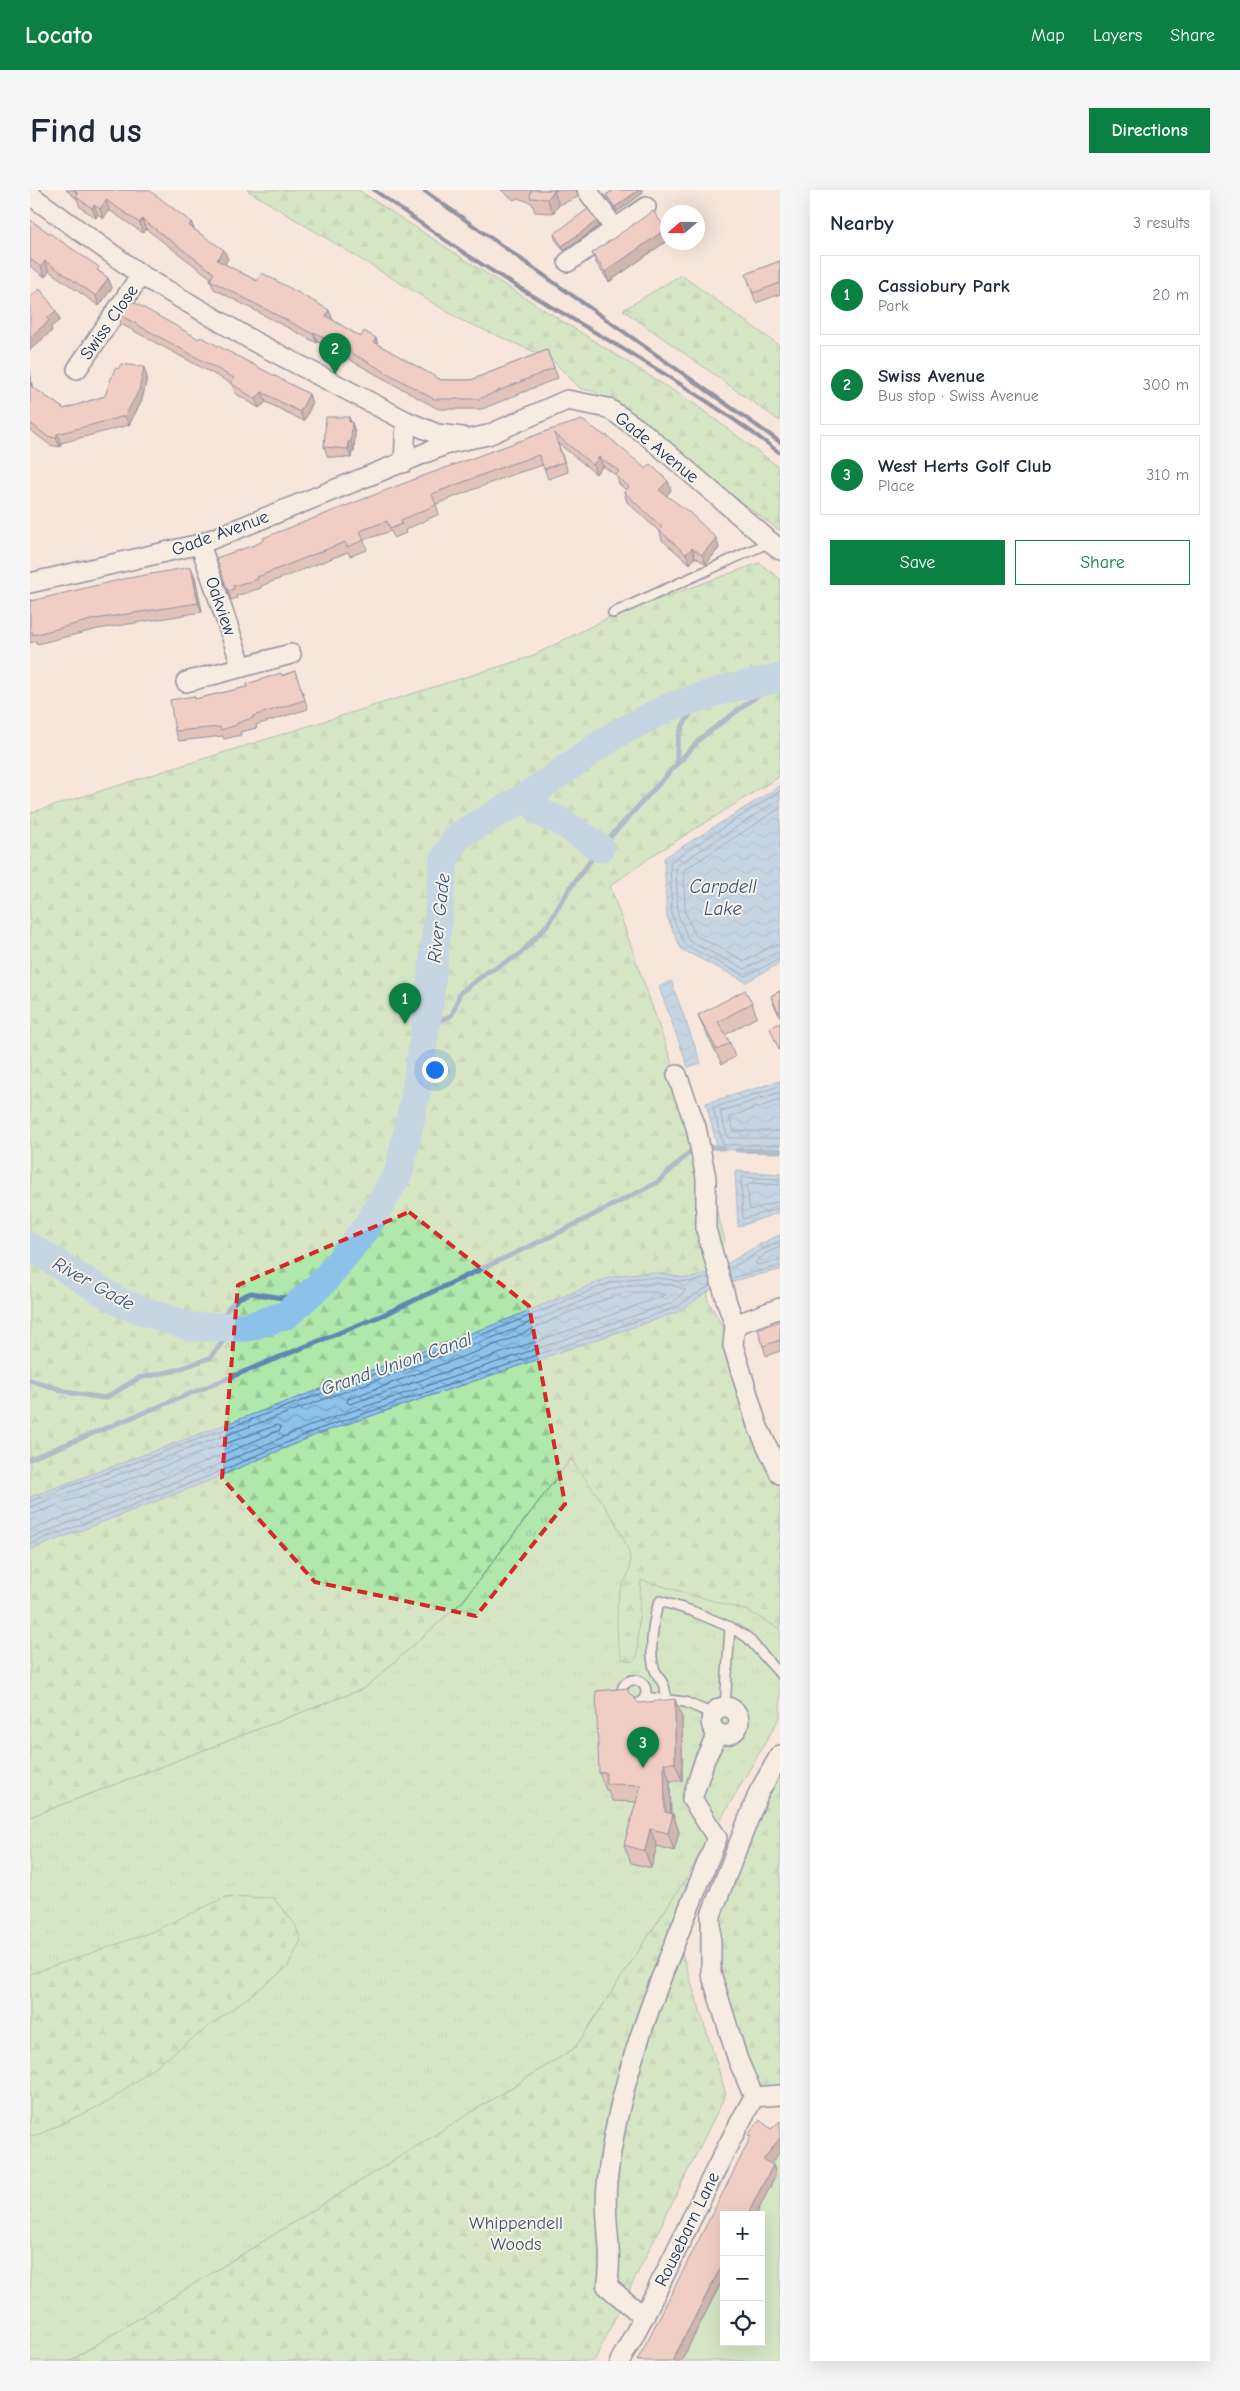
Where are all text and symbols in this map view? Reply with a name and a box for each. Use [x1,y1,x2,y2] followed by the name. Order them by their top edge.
[25,21,93,49] text: Locato
[1031,25,1065,46] text: Map
[1093,25,1142,46] text: Layers
[1170,25,1215,46] text: Share
[1089,108,1210,153] button: Directions
[30,110,142,151] text: Find us
[660,205,705,250] north arrow
[830,211,894,235] text: Nearby
[1133,214,1190,232] text: 3 results
[878,275,1010,297] text: Cassiobury Park
[76,281,143,364] street label: Swiss Close
[844,286,850,304] text: 1
[1152,286,1189,304] text: 20 m
[878,297,909,315] text: Park
[319,333,351,374] pin: 2
[878,365,985,387] text: Swiss Avenue
[843,376,851,394] text: 2
[1143,376,1189,394] text: 300 m
[878,387,1039,405] text: Bus stop · Swiss Avenue
[611,407,703,488] street label: Gade Avenue
[878,455,1052,477] text: West Herts Golf Club
[843,466,851,484] text: 3
[1146,466,1189,484] text: 310 m
[878,477,914,495] text: Place
[169,506,271,561] street label: Gade Avenue
[830,540,1005,585] button: Save
[1015,540,1190,585] button: Share
[201,574,240,639] street label: Oakview
[423,872,455,964] water label: River Gade
[689,876,757,920] water label: Carpdell Lake
[389,983,421,1024] pin: 1
[422,1057,448,1083] your location
[49,1252,139,1316] water label: River Gade
[318,1328,475,1400] water label: Grand Union Canal
[627,1727,659,1768] pin: 3
[651,2169,724,2290] street label: Rousebarn Lane
[720,2211,765,2346] map controls
[720,2211,765,2256] button: +
[469,2213,563,2255] park label: Whippendell Woods
[720,2256,765,2301] button: −
[720,2301,765,2346] button: locate

